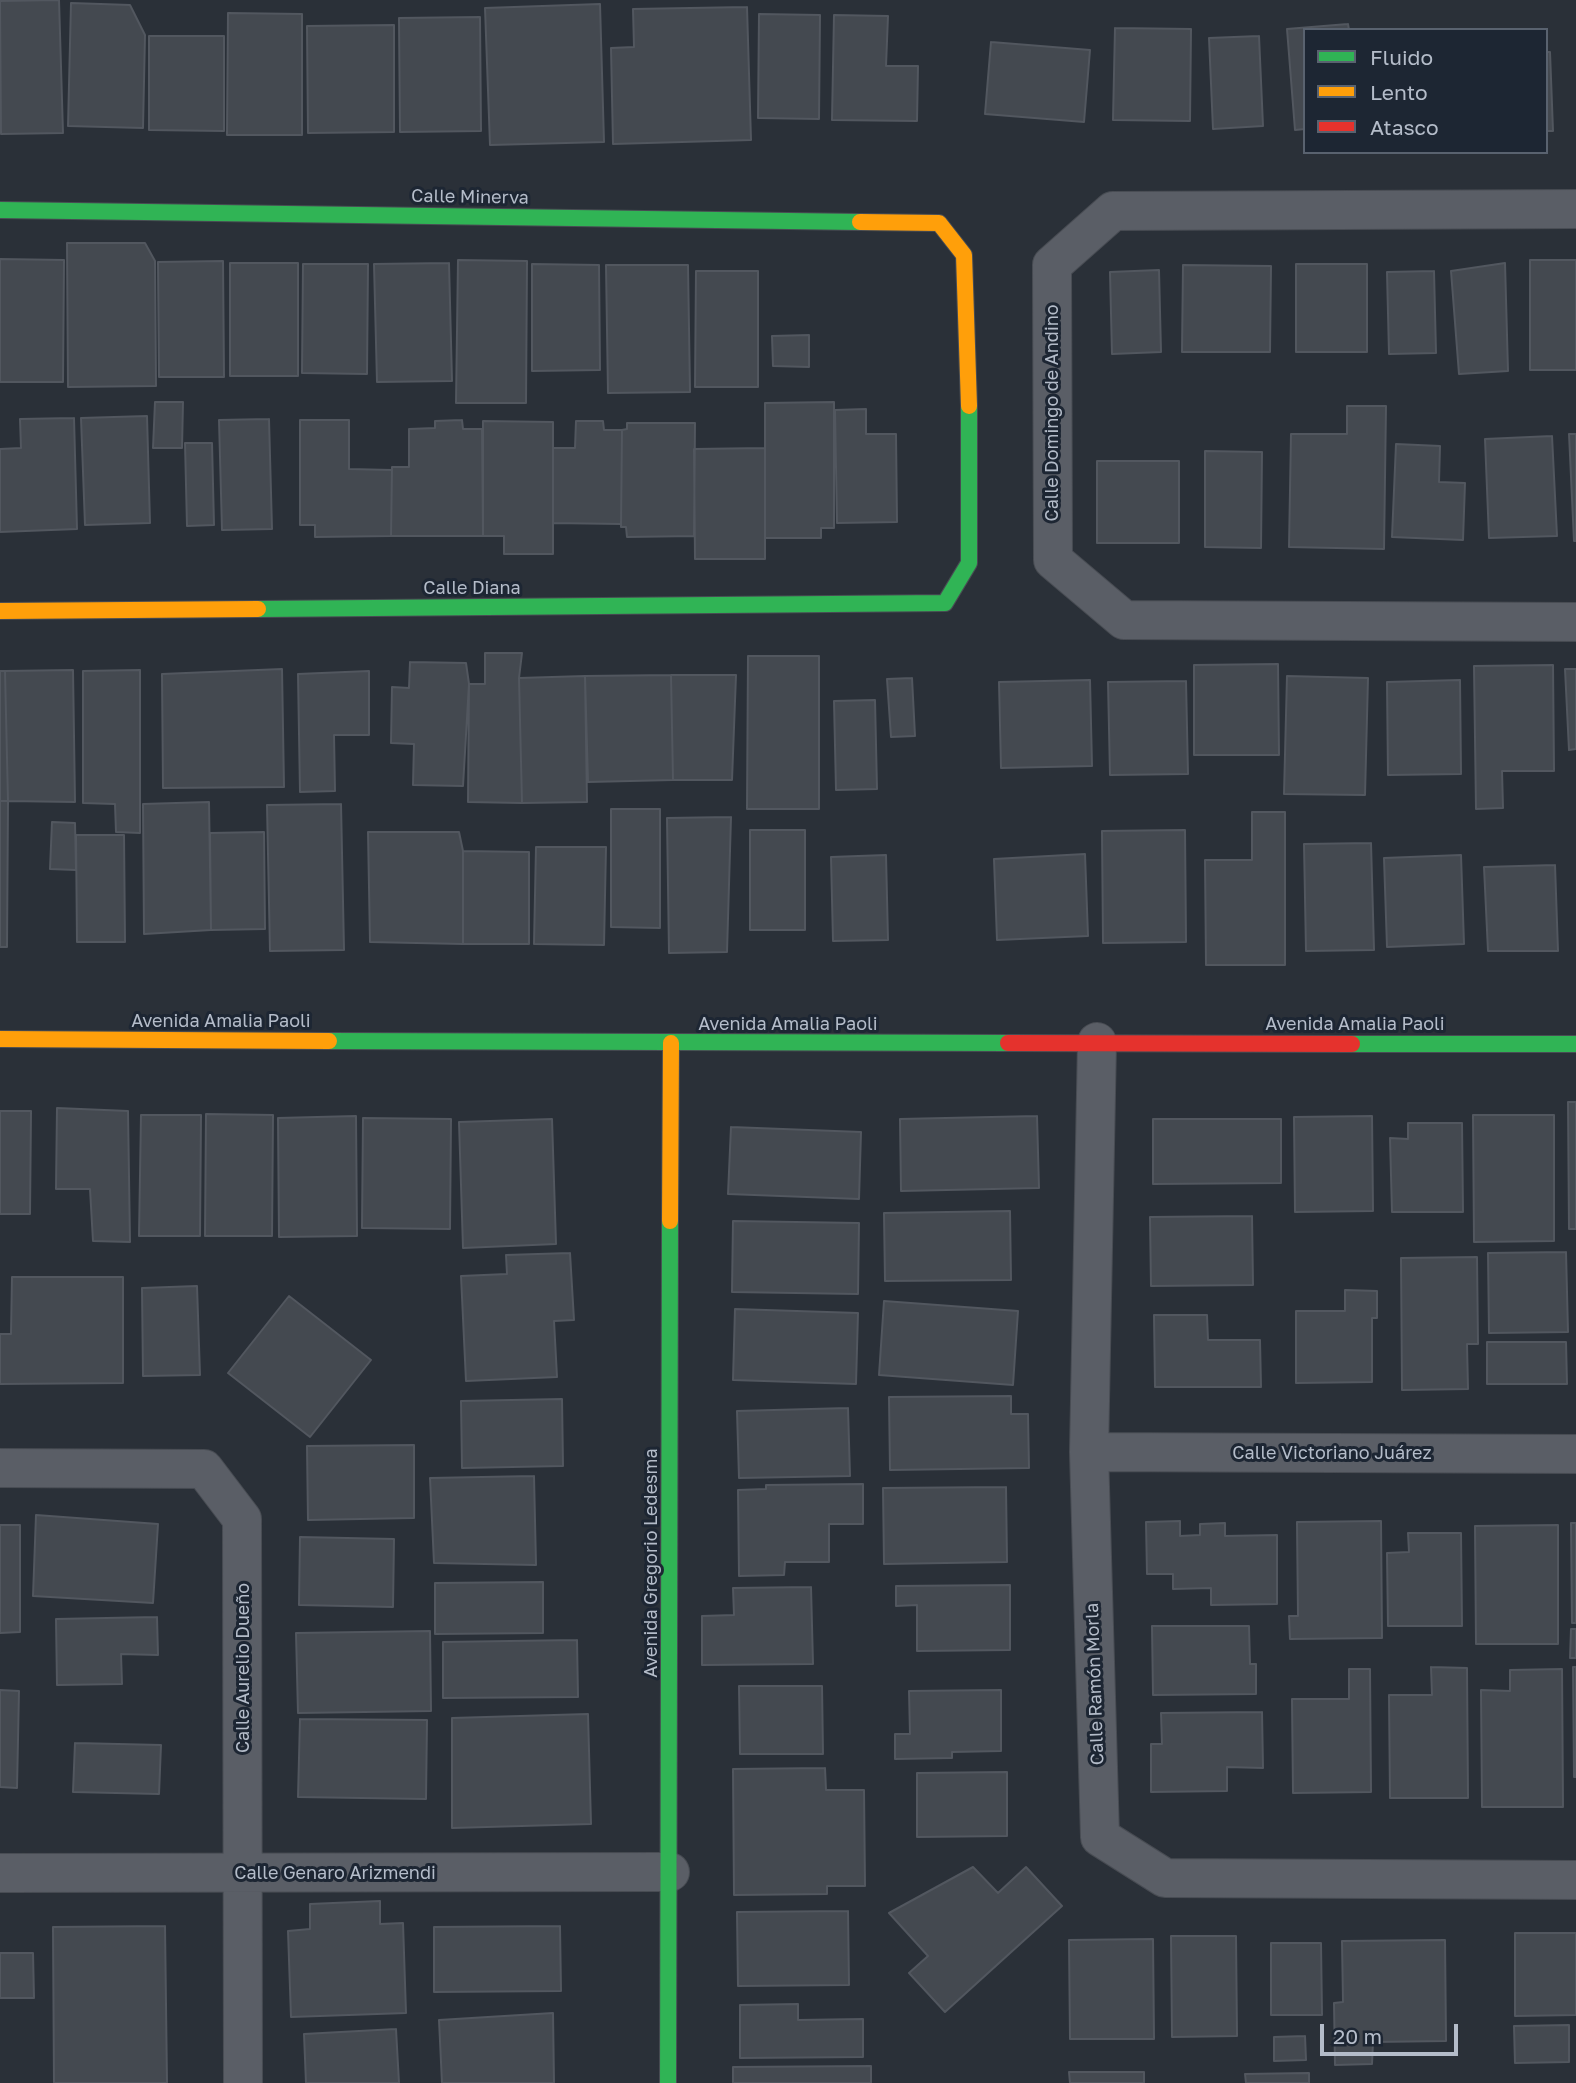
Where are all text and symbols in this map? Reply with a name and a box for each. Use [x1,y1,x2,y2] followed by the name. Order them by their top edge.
[1303,28,1548,154] legend
[1370,44,1433,70] text: Fluido
[1370,79,1428,105] text: Lento
[1370,114,1439,140] text: Atasco
[411,185,529,209] street label: Calle Minerva
[1041,304,1063,522] street label: Calle Domingo de Andino
[423,577,521,599] street label: Calle Diana
[131,1010,311,1032] street label: Avenida Amalia Paoli
[698,1013,878,1035] street label: Avenida Amalia Paoli
[1265,1013,1445,1035] street label: Avenida Amalia Paoli
[1232,1442,1432,1464] street label: Calle Victoriano Juárez
[640,1448,662,1678] street label: Avenida Gregorio Ledesma
[232,1583,254,1753] street label: Calle Aurelio Dueño
[1081,1602,1109,1766] street label: Calle Ramón Morla
[234,1862,436,1884] street label: Calle Genaro Arizmendi
[1324,2010,1462,2054] scale bar
[1333,2023,1382,2049] text: 20 m

